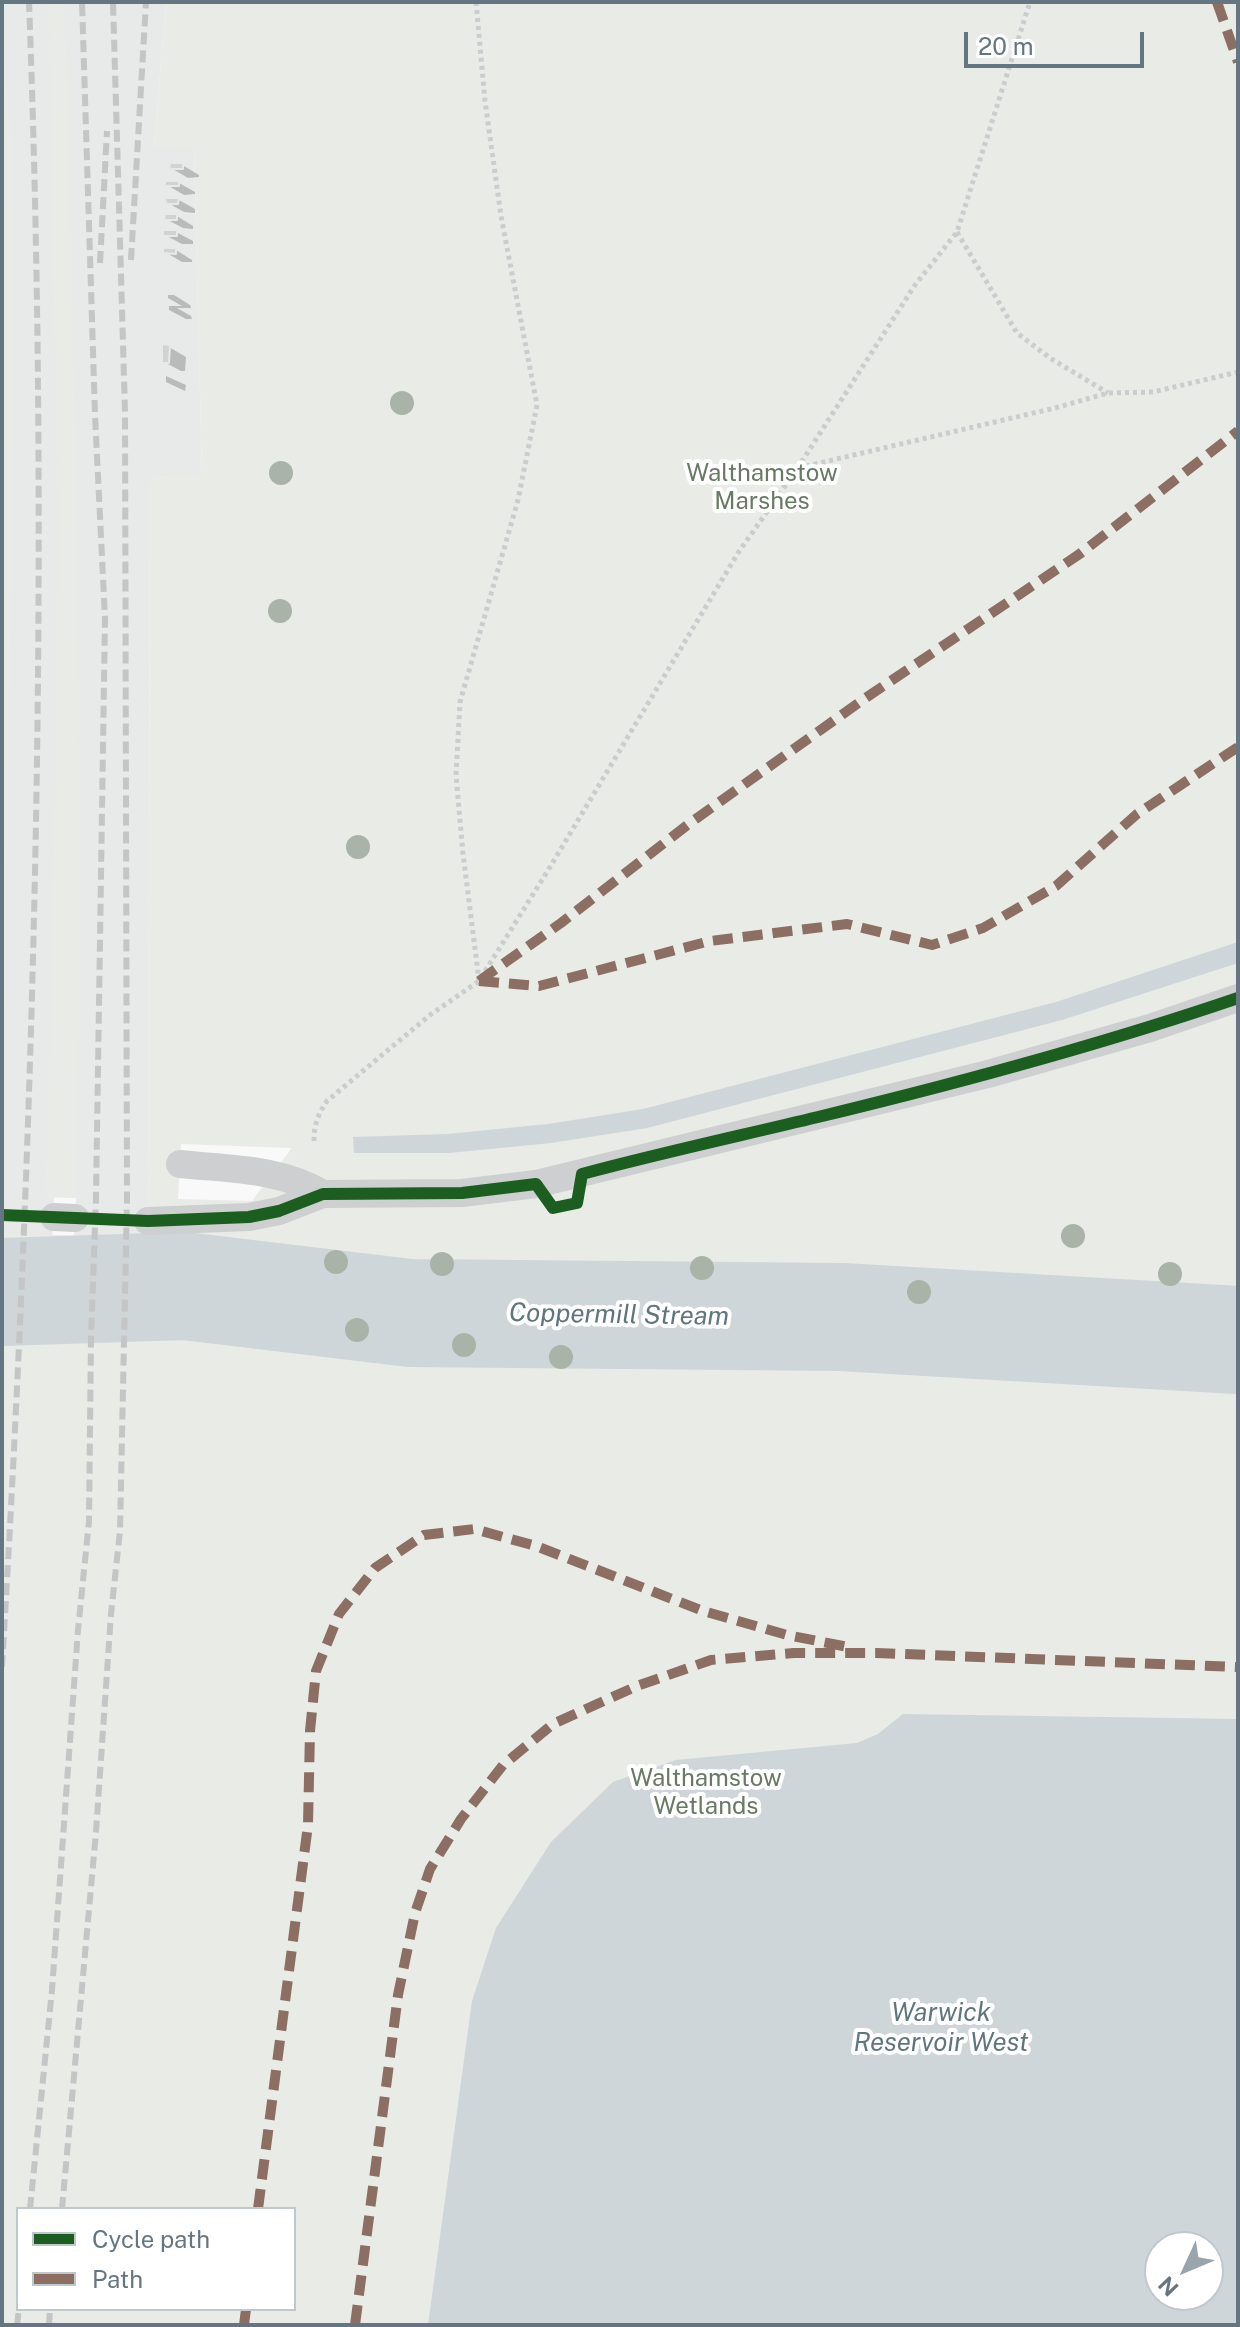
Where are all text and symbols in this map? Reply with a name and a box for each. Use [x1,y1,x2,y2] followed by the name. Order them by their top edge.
[968,16,1148,66] scale bar
[978,32,1034,60] text: 20 m
[686,460,838,516] park label: Walthamstow Marshes
[509,1297,729,1333] water label: Coppermill Stream
[630,1765,782,1821] park label: Walthamstow Wetlands
[853,1997,1029,2058] water label: Warwick Reservoir West
[16,2207,296,2311] legend
[92,2225,210,2253] text: Cycle path
[1144,2231,1224,2311] north arrow
[92,2265,143,2293] text: Path
[1153,2271,1184,2302] text: N

